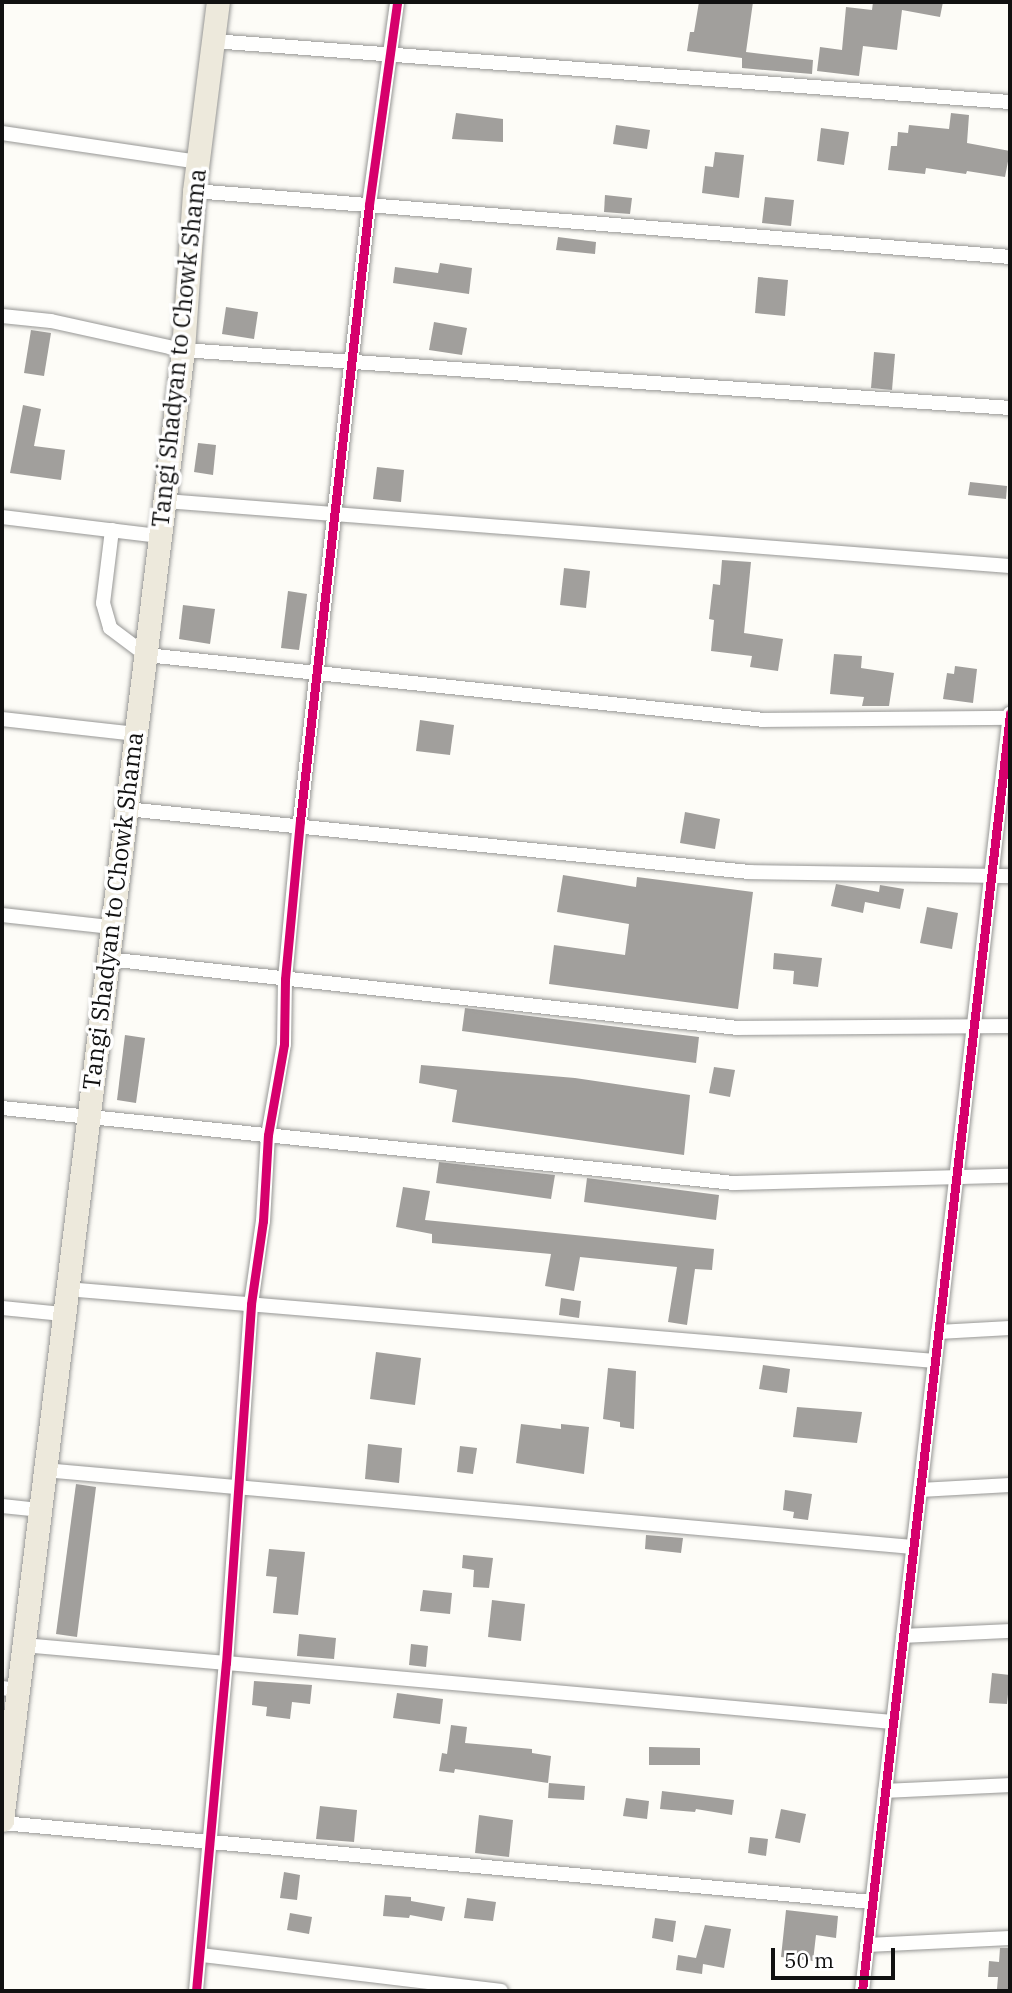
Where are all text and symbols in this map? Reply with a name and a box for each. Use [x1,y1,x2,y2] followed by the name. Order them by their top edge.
[146,167,212,529] street label: Tangi Shadyan to Chowk Shama
[77,730,149,1092] street label: Tangi Shadyan to Chowk Shama
[774,1934,898,1978] scale bar
[784,1946,834,1974] text: 50 m

